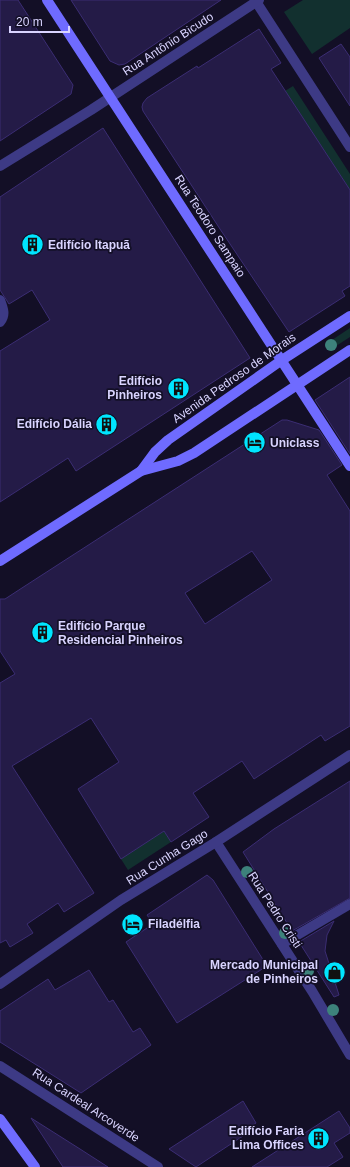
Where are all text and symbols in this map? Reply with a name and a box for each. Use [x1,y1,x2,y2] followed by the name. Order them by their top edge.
[10,8,69,34] scale bar
[120,9,216,79] street label: Rua Antônio Bicudo
[16,15,43,29] text: 20 m
[172,172,249,280] street label: Rua Teodoro Sampaio
[19,232,45,258] building icon: Edifício Itapuã
[48,238,130,252] place label: Edifício Itapuã
[170,330,298,426] street label: Avenida Pedroso de Morais
[107,374,162,402] place label: Edifício Pinheiros
[165,375,191,401] building icon: Edifício Pinheiros
[94,411,120,437] building icon: Edifício Dália
[17,417,92,431] place label: Edifício Dália
[241,430,267,456] hotel icon: Uniclass
[270,436,320,450] place label: Uniclass
[58,619,183,647] place label: Edifício Parque Residencial Pinheiros
[30,620,56,646] building icon: Edifício Parque Residencial Pinheiros
[124,826,211,888] street label: Rua Cunha Gago
[245,869,305,951] street label: Rua Pedro Cristi
[119,911,145,937] hotel icon: Filadélfia
[148,917,200,931] place label: Filadélfia
[210,958,318,986] place label: Mercado Municipal de Pinheiros
[321,959,347,985] shop icon: Mercado Municipal de Pinheiros
[30,1065,142,1145] street label: Rua Cardeal Arcoverde
[229,1124,304,1152] place label: Edifício Faria Lima Offices
[306,1125,332,1151] building icon: Edifício Faria Lima Offices

